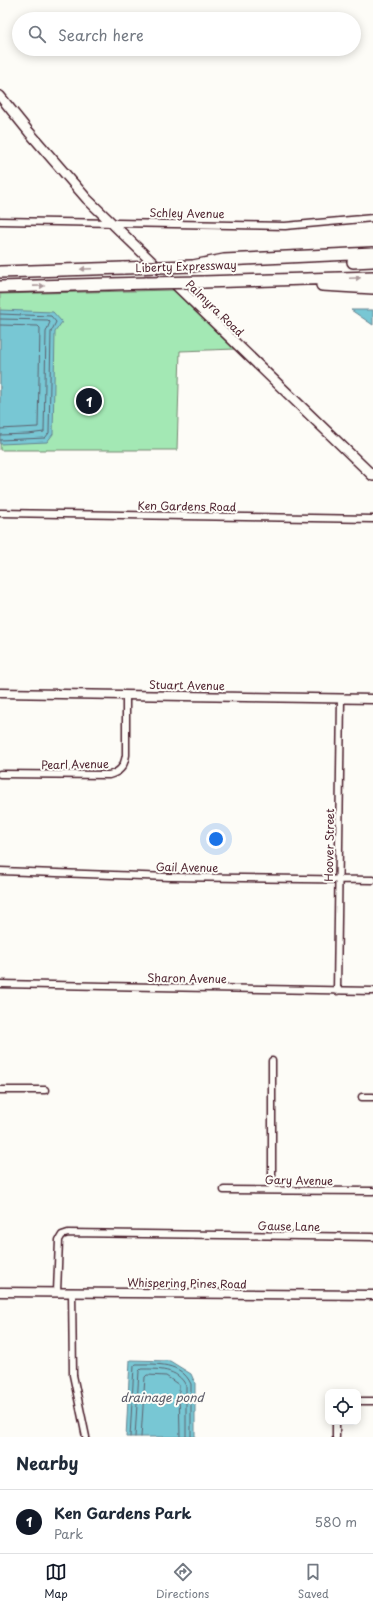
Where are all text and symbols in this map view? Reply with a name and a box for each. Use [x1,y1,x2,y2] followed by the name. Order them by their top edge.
[12,12,361,56] search box
[26,23,48,45] icon: search
[58,23,144,46] text: Search here
[149,204,225,222] street label: Schley Avenue
[135,256,237,276] street label: Liberty Expressway
[79,266,92,272] one-way arrow
[349,274,361,281] one-way arrow
[182,276,248,340] street label: Palmyra Road
[33,283,46,289] one-way arrow
[76,386,102,416] pin: 1
[138,497,237,515] street label: Ken Gardens Road
[149,676,225,694] street label: Stuart Avenue
[41,755,109,773] street label: Pearl Avenue
[320,808,338,882] street label: Hoover Street
[206,829,226,849] your location
[156,858,218,876] street label: Gail Avenue
[147,969,227,987] street label: Sharon Avenue
[265,1171,333,1189] street label: Gary Avenue
[258,1217,320,1235] street label: Gause Lane
[127,1273,247,1293] street label: Whispering Pines Road
[121,1388,205,1406] water label: drainage pond
[325,1389,361,1425] map controls
[325,1389,361,1425] button: locate
[16,1450,78,1476] text: Nearby
[54,1501,192,1524] text: Ken Gardens Park
[26,1512,32,1531] text: 1
[315,1512,357,1531] text: 580 m
[54,1524,83,1543] text: Park
[44,1561,68,1602] tab: Map
[156,1561,209,1602] tab: Directions
[298,1561,329,1602] tab: Saved

